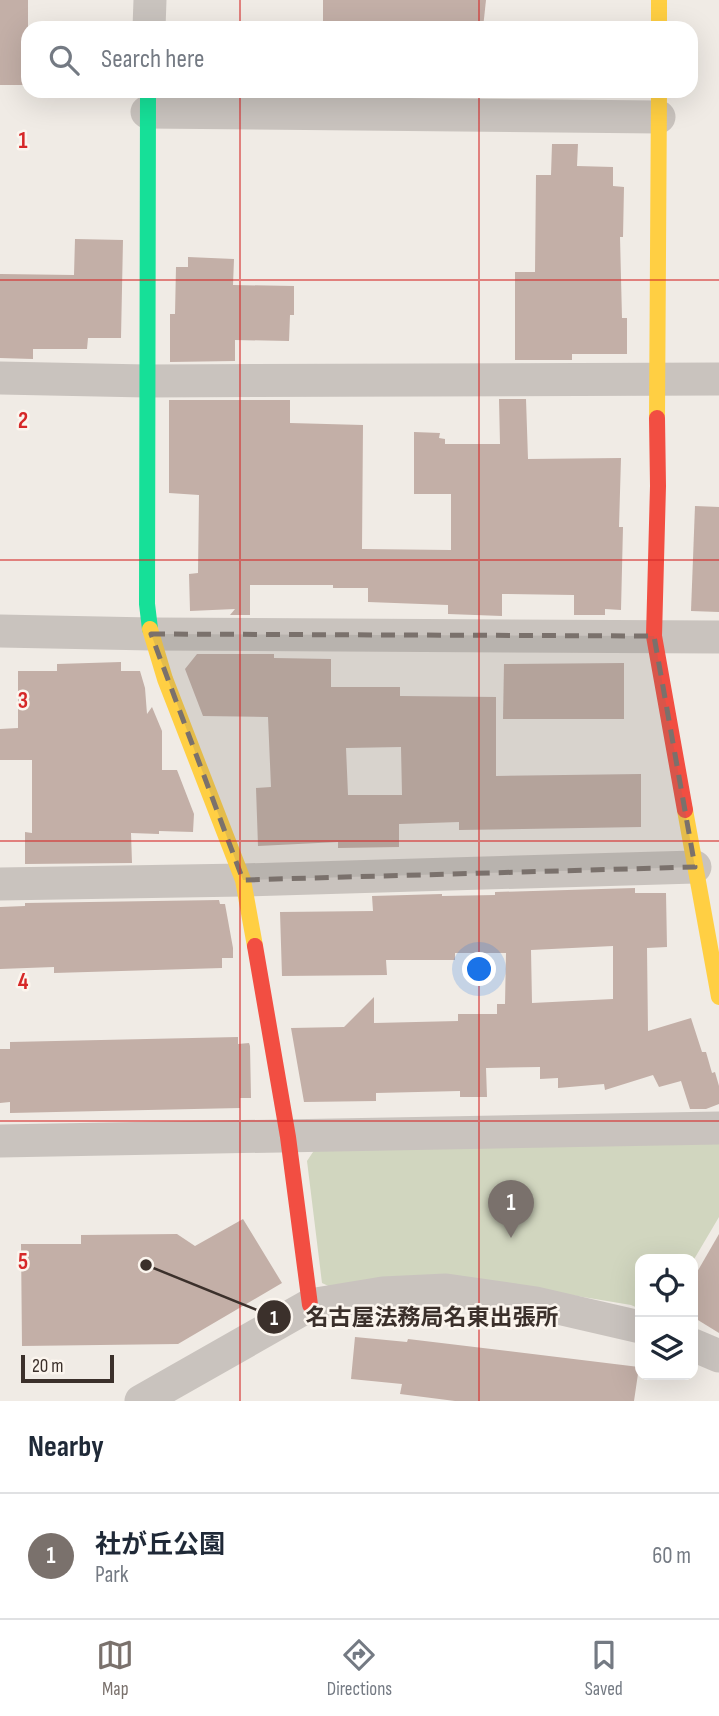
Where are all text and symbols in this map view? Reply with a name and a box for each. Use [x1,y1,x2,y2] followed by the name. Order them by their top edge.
[21,21,698,98] search box
[45,41,83,79] icon: search
[101,44,204,75] text: Search here
[18,127,28,155] text: 1
[18,407,28,435] text: 2
[18,687,28,715] text: 3
[462,952,496,986] your location
[18,968,29,996] text: 4
[488,1180,534,1238] pin: 1
[18,1248,28,1276] text: 5
[635,1254,698,1380] map controls
[635,1254,698,1317] button: locate
[256,1295,572,1339] callout: 名古屋法務局名東出張所
[306,1304,559,1332] text: 名古屋法務局名東出張所
[270,1306,278,1331] text: 1
[635,1317,698,1380] button: layers
[21,1352,114,1384] scale bar
[32,1355,64,1378] text: 20 m
[28,1429,104,1465] text: Nearby
[95,1530,225,1561] text: 社が丘公園
[46,1542,56,1570] text: 1
[652,1542,691,1570] text: 60 m
[95,1561,129,1589] text: Park
[96,1636,134,1701] tab: Map
[327,1636,392,1701] tab: Directions
[585,1636,623,1701] tab: Saved

